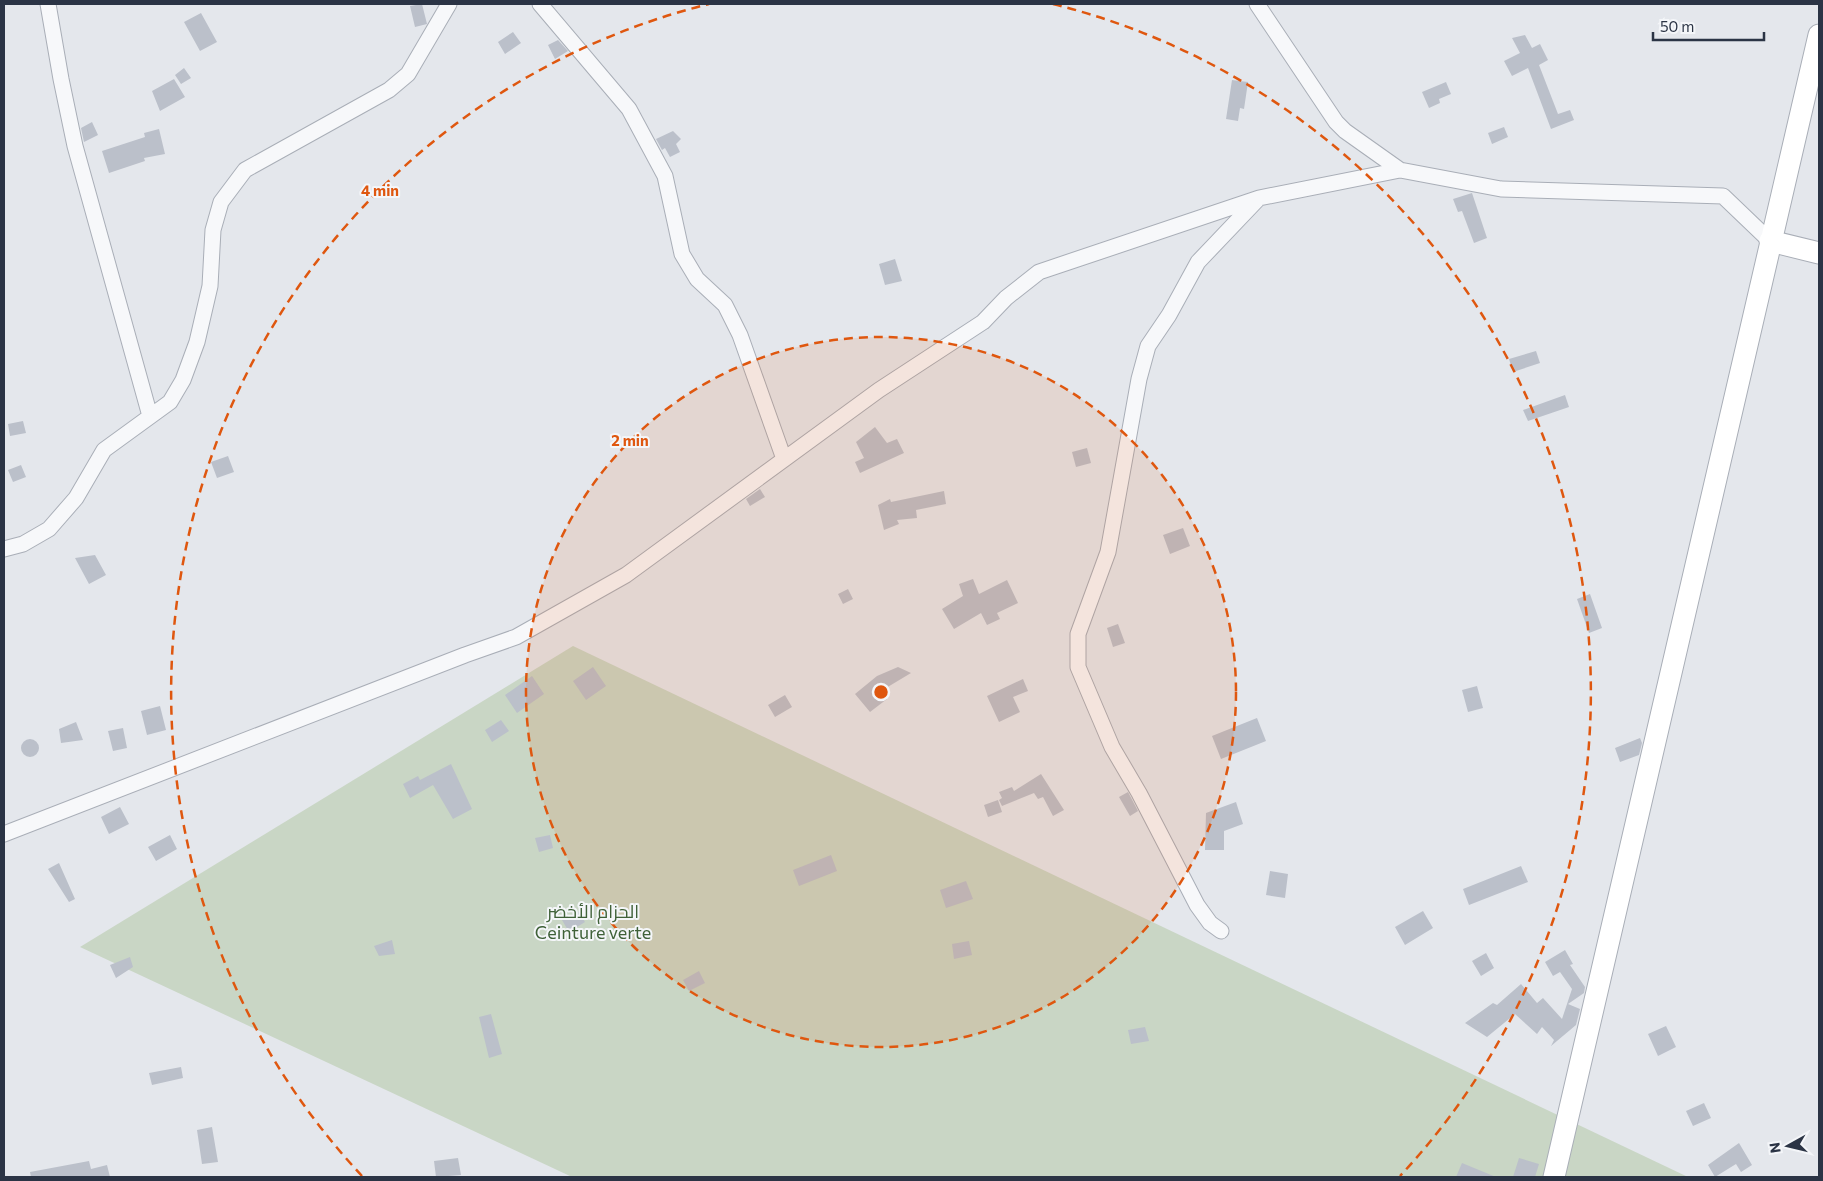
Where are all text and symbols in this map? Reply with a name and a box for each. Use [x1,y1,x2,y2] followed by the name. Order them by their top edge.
[1653,10,1764,42] scale bar
[1660,17,1694,35] text: 50 m
[361,181,399,199] text: 4 min
[611,431,649,449] text: 2 min
[872,683,890,701] centre of rings
[535,900,651,943] park label: الحزام الأخضر Ceinture verte
[1763,1121,1813,1171] north arrow
[1765,1141,1784,1154] text: N

